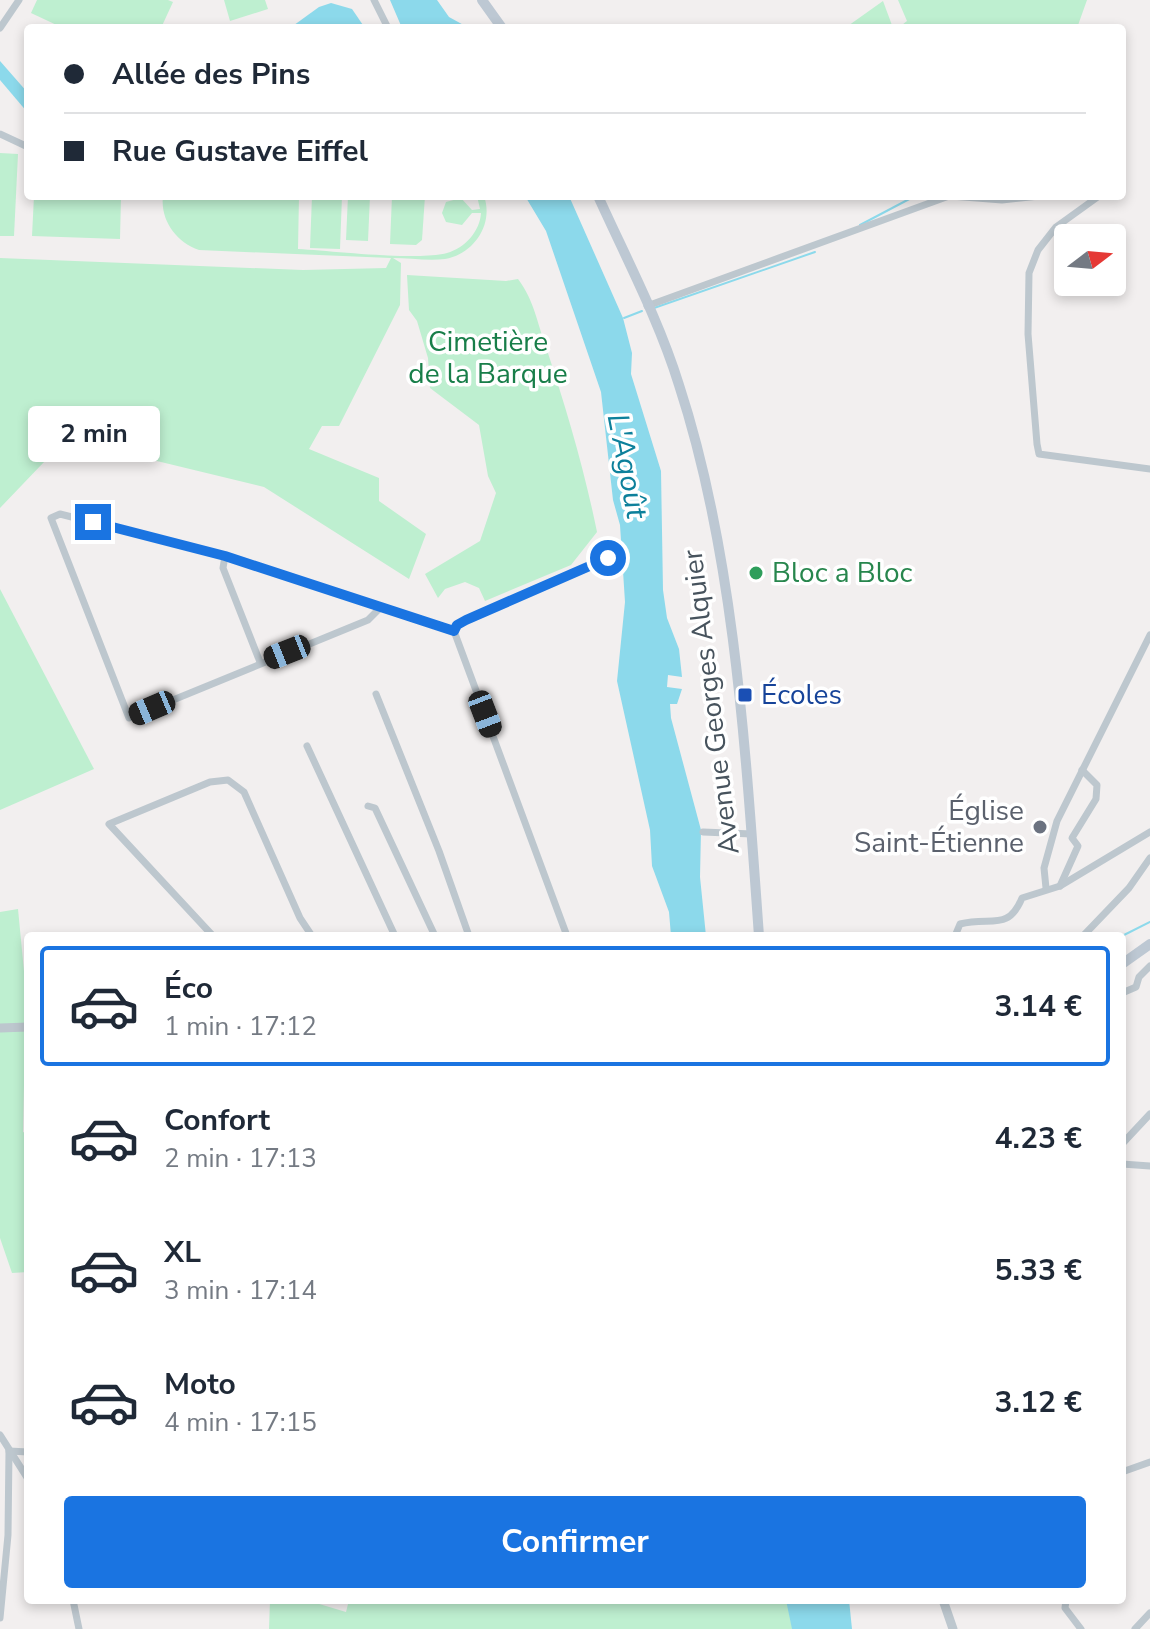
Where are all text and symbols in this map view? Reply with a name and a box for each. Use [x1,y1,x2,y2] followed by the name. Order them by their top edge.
[112,54,310,95] text: Allée des Pins
[112,131,368,172] text: Rue Gustave Eiffel
[1054,224,1126,296] north arrow
[1054,224,1126,296] map controls
[408,323,568,393] park label: Cimetière de la Barque
[27,406,159,462] callout: 2 min
[597,410,658,524] water label: L'Agoût
[60,416,128,451] text: 2 min
[75,504,111,540] route end
[590,540,626,576] route start
[673,547,749,857] street label: Avenue Georges Alquier
[772,554,912,592] place label: Bloc a Bloc
[747,564,765,582] marker: Bloc a Bloc
[260,632,314,672] car
[761,676,842,714] place label: Écoles
[736,686,754,704] marker: Écoles
[465,687,505,741] car
[125,688,179,728] car
[854,792,1024,862] place label: Église Saint-Étienne
[1031,818,1049,836] marker: Église Saint-Étienne
[164,968,213,1009] text: Éco
[68,970,140,1042] icon: car
[994,986,1082,1027] text: 3.14 €
[164,1009,317,1044] text: 1 min · 17:12
[164,1100,270,1141] text: Confort
[68,1102,140,1174] icon: car
[994,1118,1082,1159] text: 4.23 €
[164,1141,317,1176] text: 2 min · 17:13
[164,1232,201,1273] text: XL
[68,1234,140,1306] icon: car
[994,1250,1082,1291] text: 5.33 €
[164,1273,317,1308] text: 3 min · 17:14
[164,1364,236,1405] text: Moto
[68,1366,140,1438] icon: car
[994,1382,1082,1423] text: 3.12 €
[164,1405,317,1440] text: 4 min · 17:15
[64,1496,1086,1588] button: Confirmer

